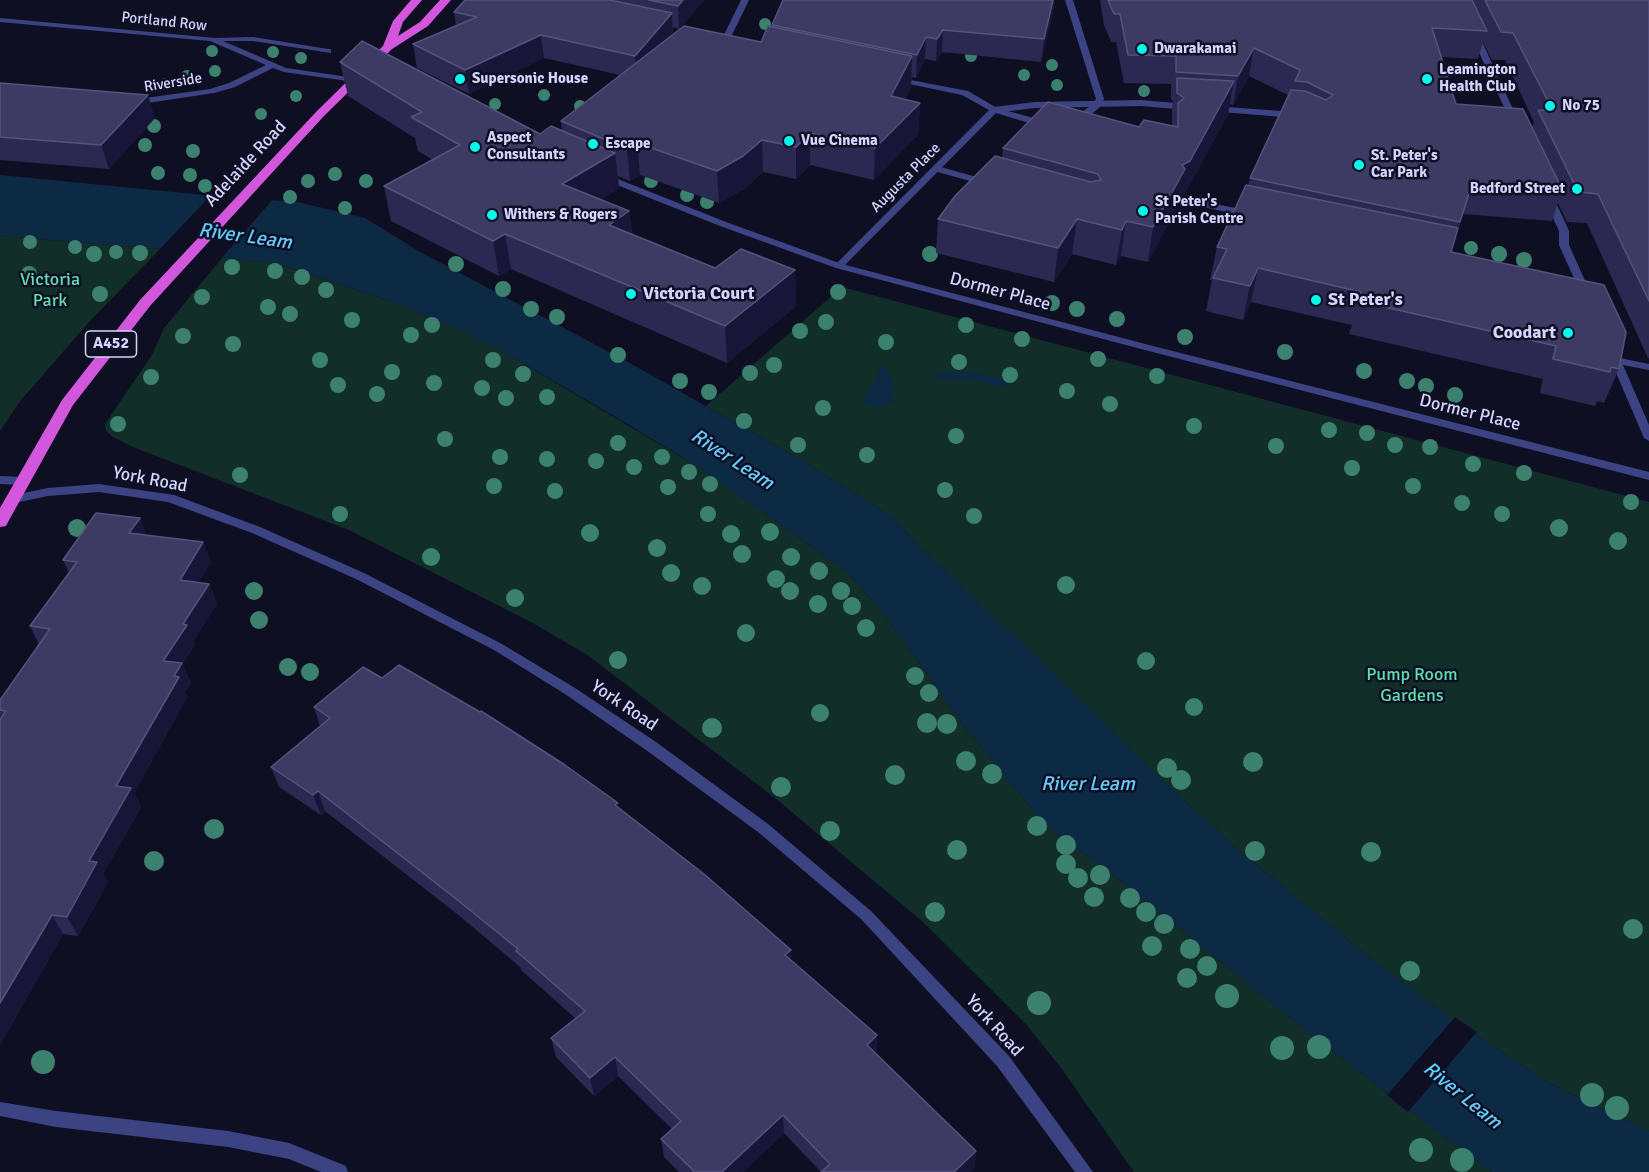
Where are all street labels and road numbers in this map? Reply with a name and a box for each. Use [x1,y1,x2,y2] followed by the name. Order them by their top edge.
[120,9,208,35] street label: Portland Row
[143,70,203,96] street label: Riverside
[201,116,291,212] street label: Adelaide Road
[867,139,945,217] street label: Augusta Place
[947,268,1053,316] street label: Dormer Place
[86,331,136,357] road number: A452
[1417,390,1523,436] street label: Dormer Place
[111,462,189,498] street label: York Road
[587,676,661,736] street label: York Road
[961,991,1027,1061] street label: York Road

